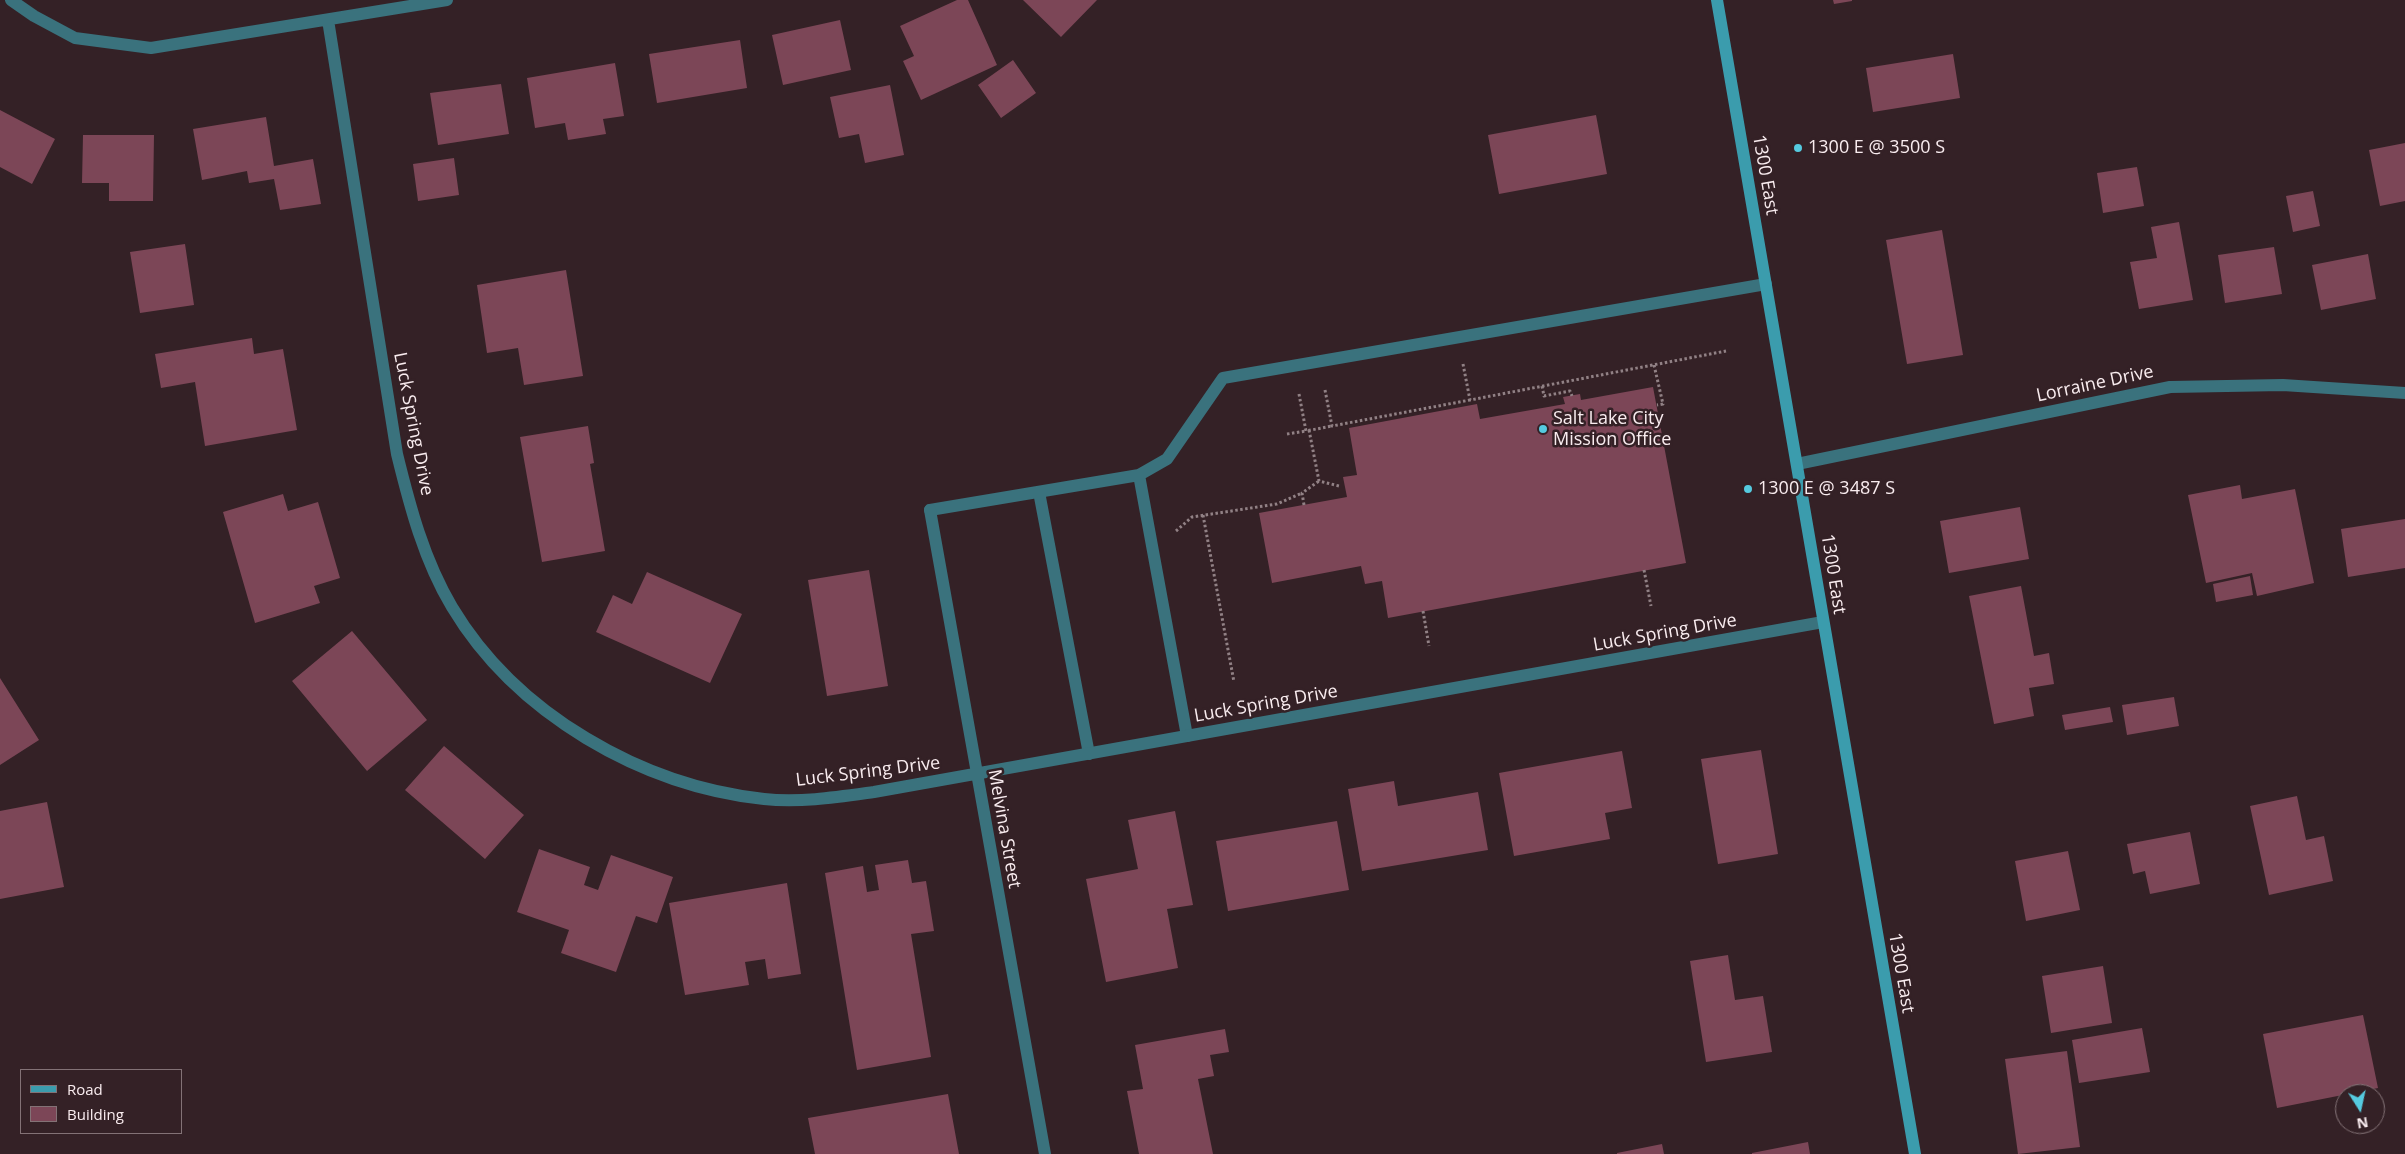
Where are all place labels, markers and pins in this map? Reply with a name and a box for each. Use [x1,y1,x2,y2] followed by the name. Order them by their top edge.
[1808,137,1945,159] place label: 1300 E @ 3500 S
[1792,142,1804,154] marker: 1300 E @ 3500 S
[1553,408,1671,450] place label: Salt Lake City Mission Office
[1537,423,1549,435] marker: Salt Lake City Mission Office
[1758,478,1895,500] place label: 1300 E @ 3487 S
[1742,483,1754,495] marker: 1300 E @ 3487 S

